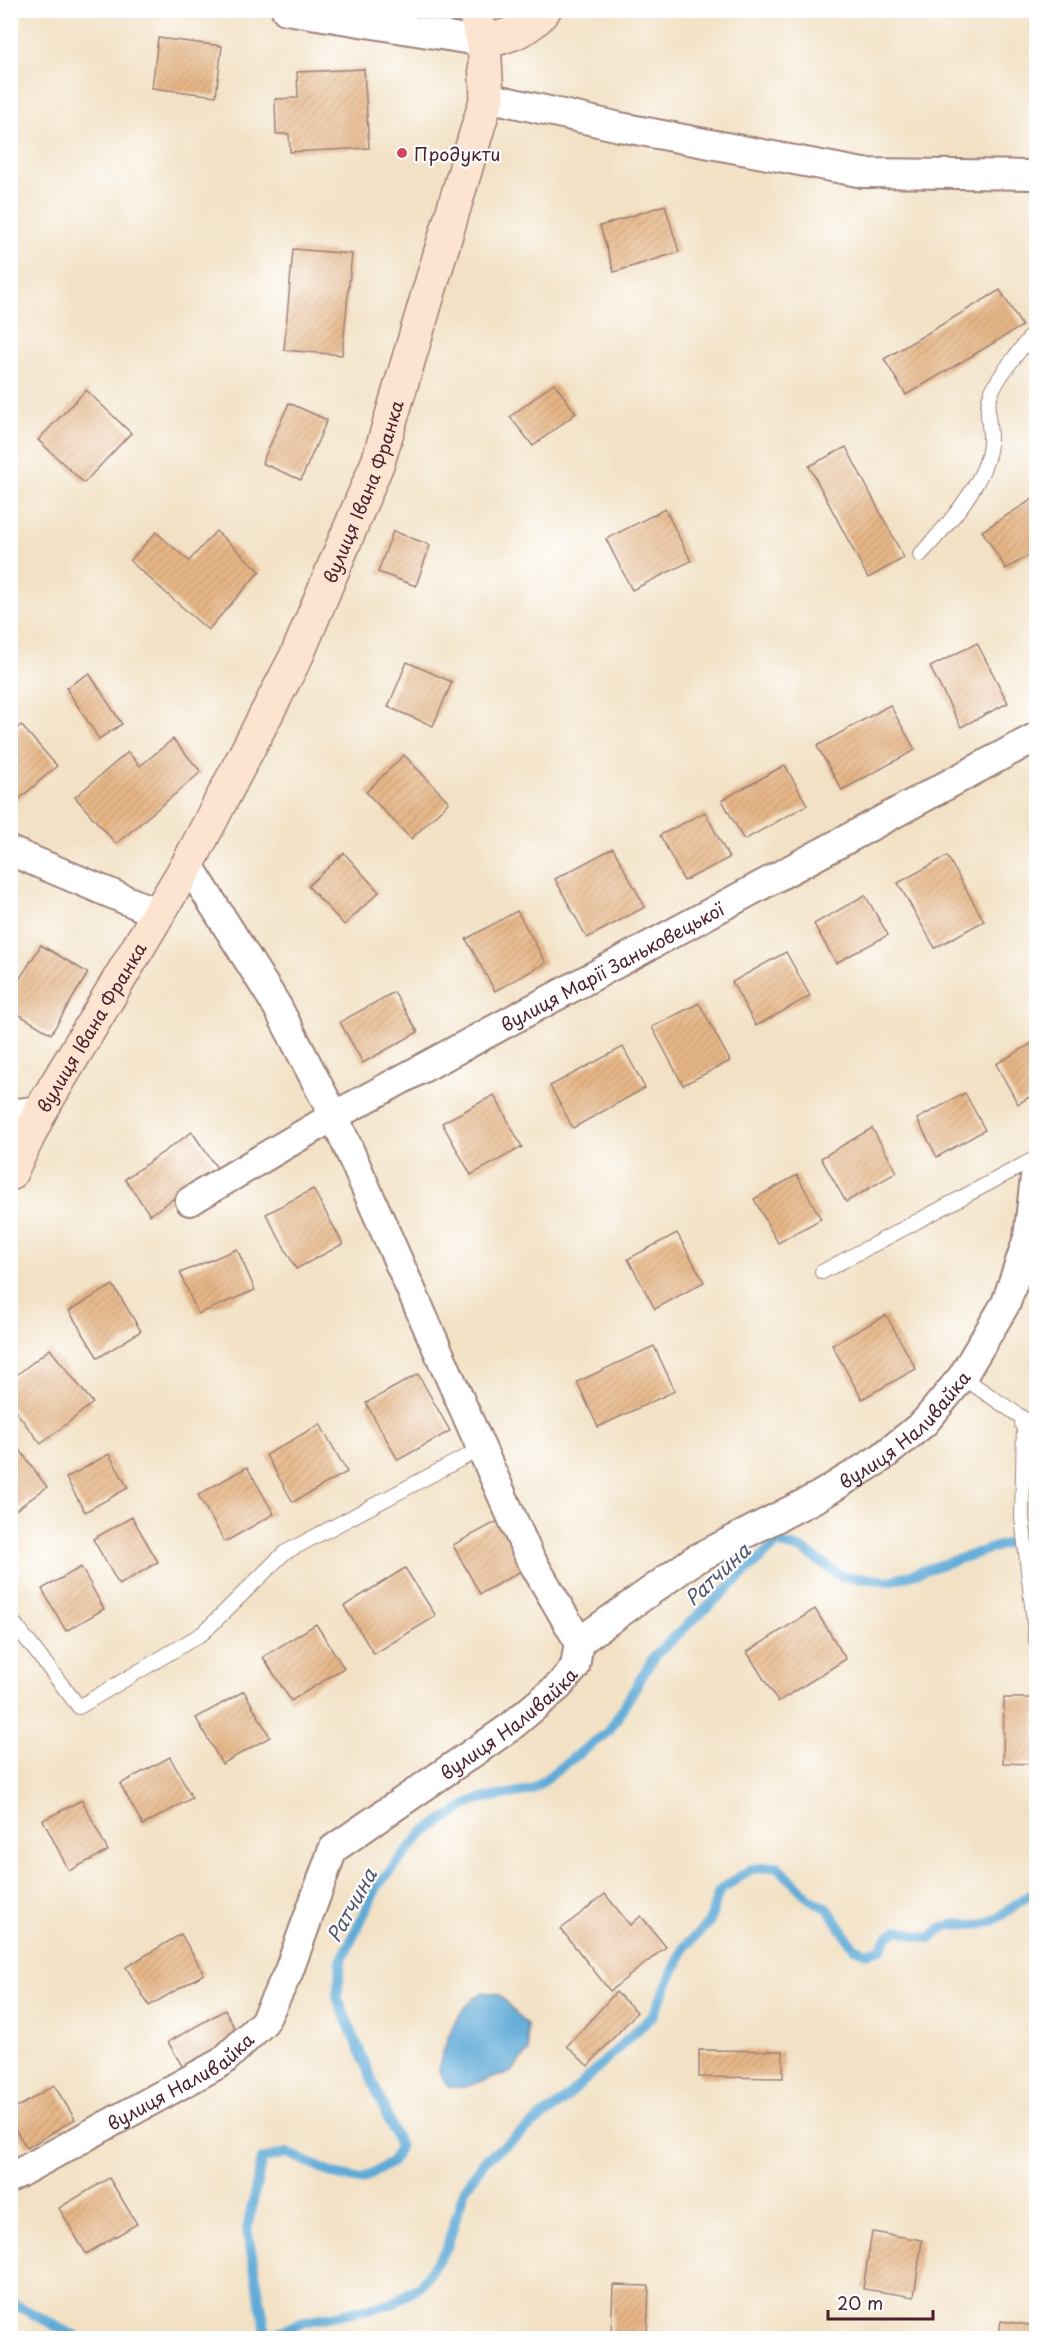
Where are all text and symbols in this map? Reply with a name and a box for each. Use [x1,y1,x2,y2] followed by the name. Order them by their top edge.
[414,140,500,167] place label: Продукти
[395,146,409,160] marker: Продукти
[315,396,410,587] street label: вулиця Івана Франка
[495,894,729,1037] street label: вулиця Марії Заньковецької
[29,936,152,1117] street label: вулиця Івана Франка
[833,1364,976,1494] street label: вулиця Наливайка
[677,1535,758,1612] water label: Ратчина
[434,1661,583,1785] street label: вулиця Наливайка
[318,1861,384,1947] water label: Ратчина
[102,2025,260,2136] street label: вулиця Наливайка
[828,2283,933,2321] scale bar
[837,2289,883,2316] text: 20 m

